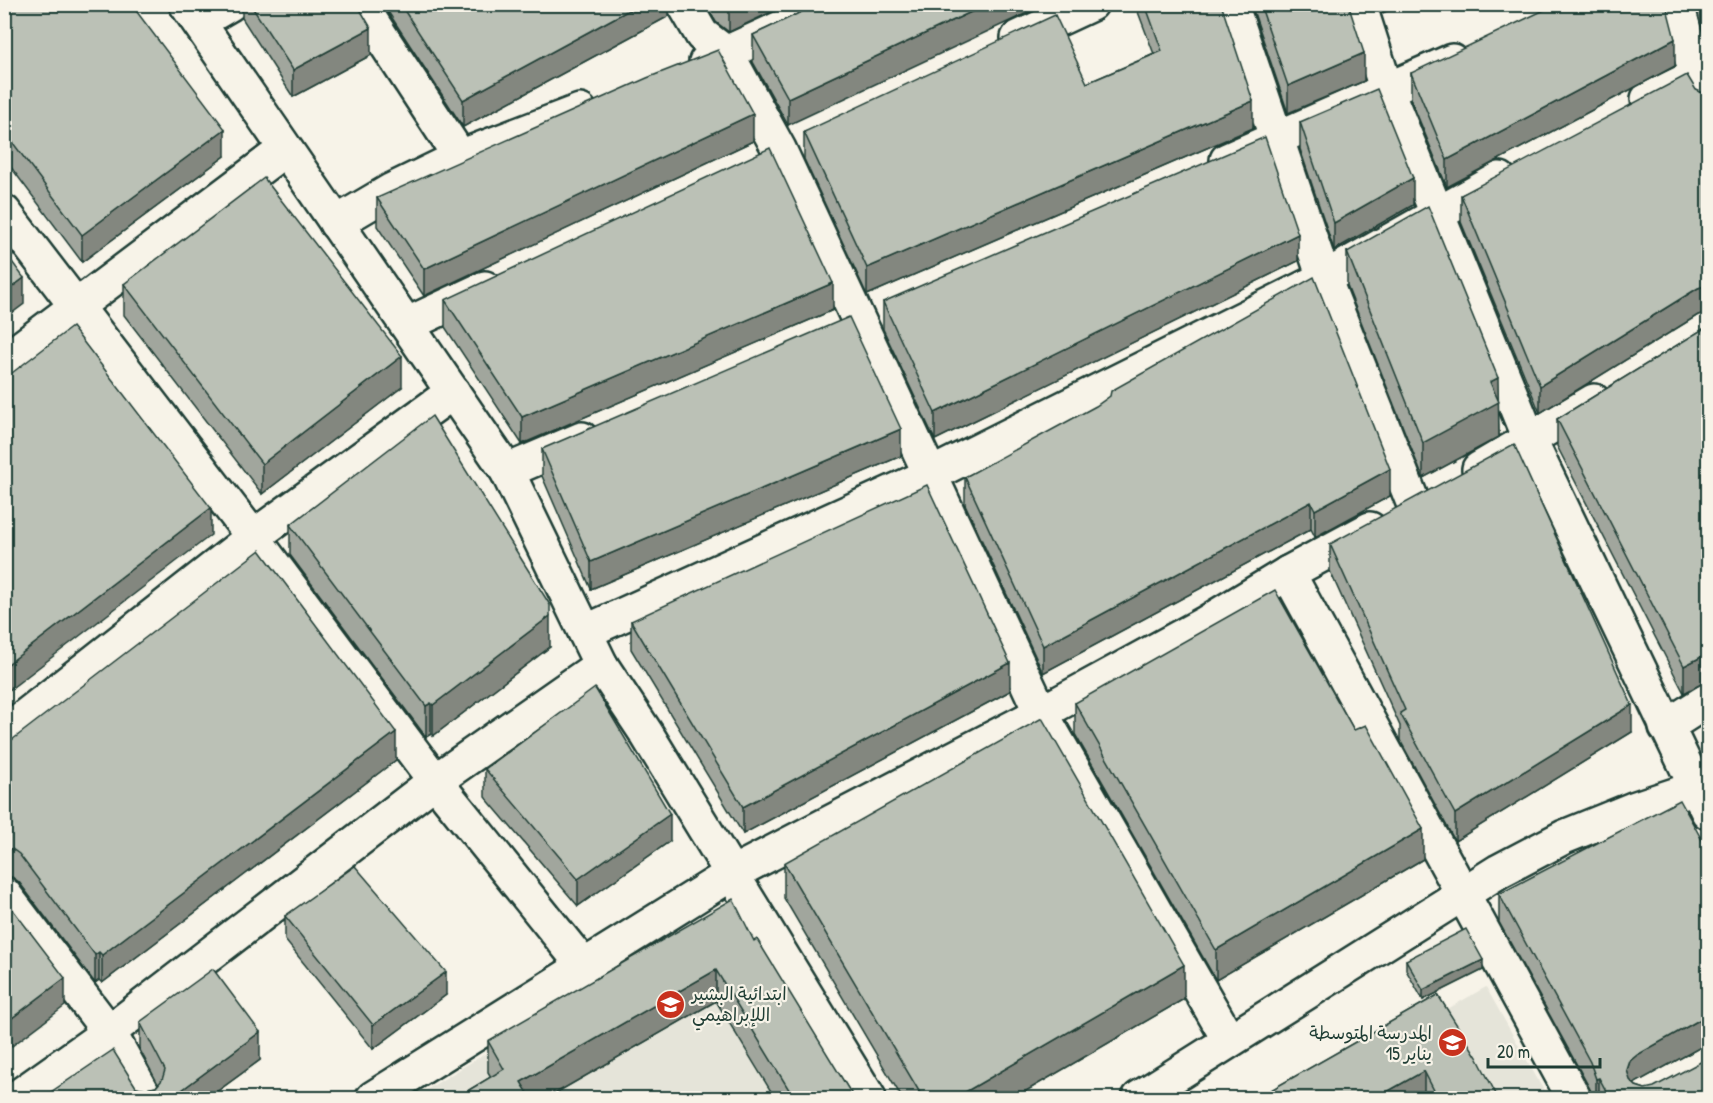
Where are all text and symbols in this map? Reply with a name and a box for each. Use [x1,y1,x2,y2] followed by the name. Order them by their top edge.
[690,981,787,1031] place label: ابتدائية البشير اللإبراهيمي
[655,988,687,1020] school or university icon: ابتدائية البشير اللإبراهيمي
[1309,1020,1432,1066] place label: المدرسة المتوسطة 15 يناير
[1437,1027,1469,1059] school or university icon: المدرسة المتوسطة 15 يناير
[1488,1031,1600,1069] scale bar
[1497,1039,1530,1064] text: 20 m

